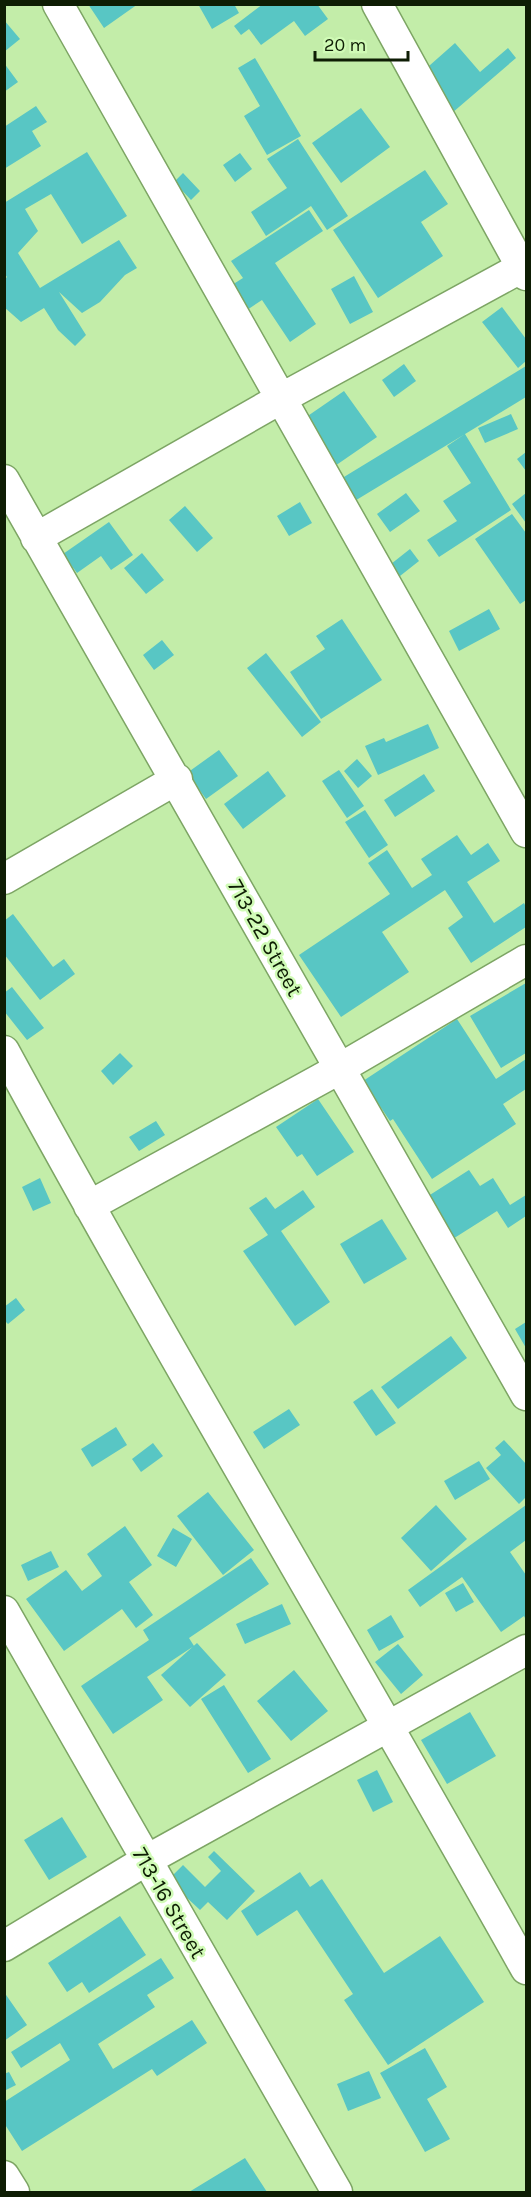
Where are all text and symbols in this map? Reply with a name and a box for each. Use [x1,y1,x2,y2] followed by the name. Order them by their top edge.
[315,24,408,62] scale bar
[324,34,366,56] text: 20 m
[222,875,308,1001] street label: 713-22 Street
[127,1843,211,1963] street label: 713-16 Street

